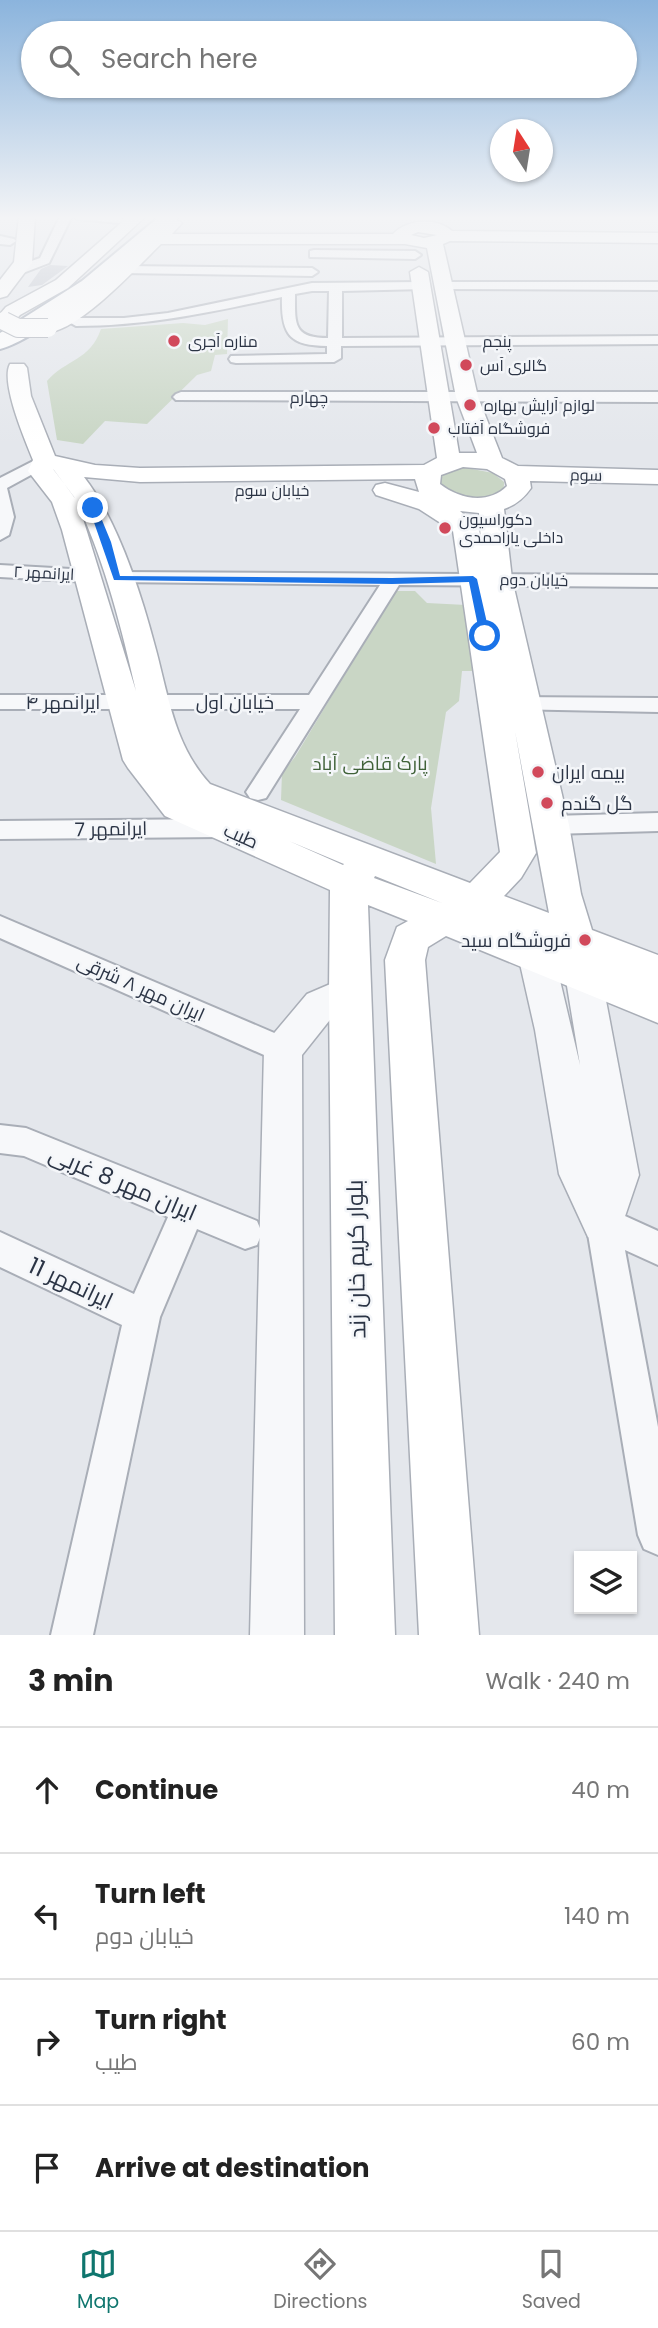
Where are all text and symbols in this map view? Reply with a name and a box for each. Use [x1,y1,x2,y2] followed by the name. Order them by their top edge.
[21,21,637,98] search box
[45,41,83,79] icon: search
[101,41,258,77] text: Search here
[490,119,553,182] north arrow
[188,330,258,353] place label: مناره آجری
[482,330,512,353] street label: پنجم
[166,333,182,349] marker: مناره آجری
[480,354,547,377] place label: گالری آس
[458,357,474,373] marker: گالری آس
[290,386,328,409] street label: چهارم
[484,394,595,417] place label: لوازم آرایش بهاره
[462,397,478,413] marker: لوازم آرایش بهاره
[448,417,550,440] place label: فروشگاه آفتاب
[426,420,442,436] marker: فروشگاه آفتاب
[570,463,602,487] street label: سوم
[235,479,309,502] street label: خیابان سوم
[77,492,108,523] route end
[459,508,563,549] place label: دکوراسیون داخلی یاراحمدی
[437,520,453,536] marker: دکوراسیون داخلی یاراحمدی
[13,560,75,586] street label: ایرانمهر ۲
[499,568,569,592] street label: خیابان دوم
[469,620,500,651] route start
[26,689,100,716] street label: ایرانمهر ۴
[196,689,274,716] street label: خیابان اول
[312,750,428,777] park label: پارک قاضی آباد
[552,759,625,786] place label: بیمه ایران
[530,764,546,780] marker: بیمه ایران
[561,790,633,817] place label: گل گندم
[539,795,555,811] marker: گل گندم
[74,815,148,843] street label: ایرانمهر 7
[219,817,263,855] street label: طیب
[461,927,571,954] place label: فروشگاه سید
[577,932,593,948] marker: فروشگاه سید
[73,948,209,1028] street label: ایران مهر ٨ شرقی
[44,1137,202,1229] street label: ایران مهر 8 غربی
[339,1179,373,1339] street label: بلوار کریم خان زند
[23,1249,119,1317] street label: ایرانمهر 11
[574,1551,637,1614] map controls
[574,1551,637,1614] button: layers
[28,1659,113,1702] text: 3 min
[485,1665,630,1697] text: Walk · 240 m
[28,1771,66,1809] icon: ahead
[95,1772,218,1808] text: Continue
[571,1774,630,1806] text: 40 m
[95,1876,206,1912] text: Turn left
[28,1897,66,1935] icon: left
[564,1900,630,1932] text: 140 m
[95,1920,194,1952] text: خیابان دوم
[95,2002,227,2038] text: Turn right
[28,2023,66,2061] icon: right
[571,2026,630,2058] text: 60 m
[95,2046,138,2078] text: طیب
[28,2149,66,2187] icon: arrive
[95,2150,370,2186] text: Arrive at destination
[77,2245,119,2316] tab: Map
[273,2245,368,2316] tab: Directions
[522,2245,581,2316] tab: Saved

